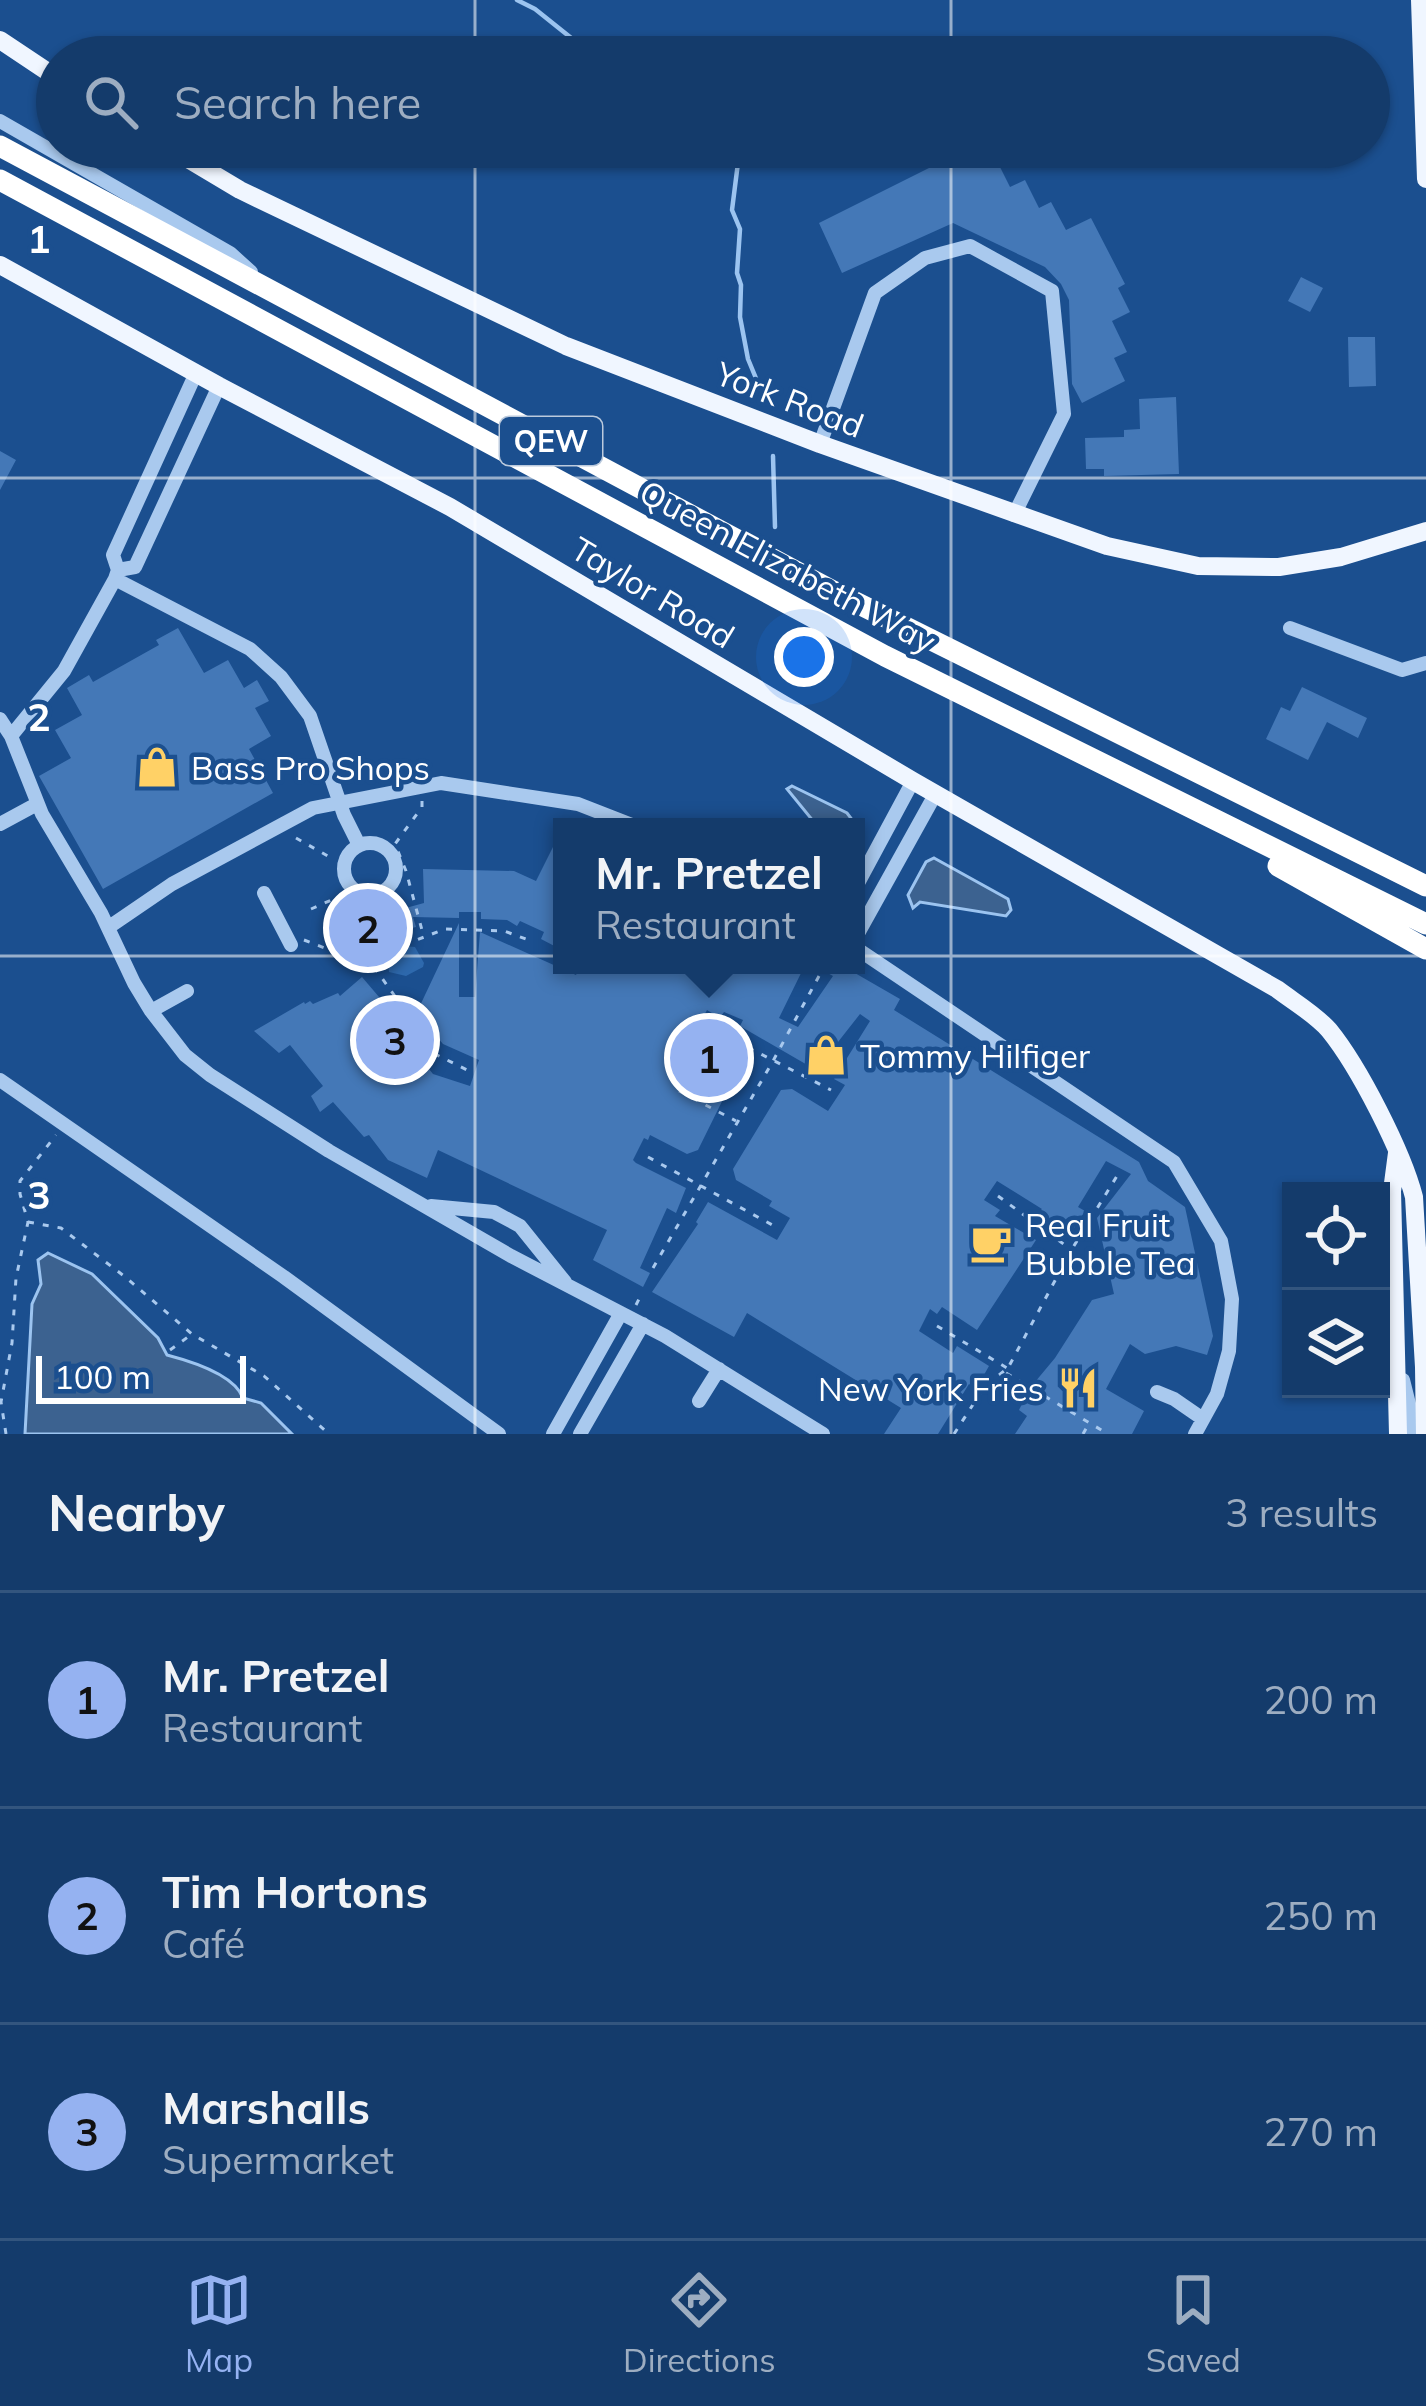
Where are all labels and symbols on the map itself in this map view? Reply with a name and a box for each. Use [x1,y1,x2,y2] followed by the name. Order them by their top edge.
[27,214,51,263] text: 1
[709,352,870,446] street label: York Road
[500,417,602,465] road number: QEW
[633,471,943,662] street label: Queen Elizabeth Way
[564,527,742,657] street label: Taylor Road
[774,627,834,687] your location
[27,692,51,741] text: 2
[134,744,180,790] shop icon: Bass Pro Shops
[191,747,430,788] place label: Bass Pro Shops
[329,883,407,973] pin: 2
[356,995,434,1085] pin: 3
[670,1013,748,1103] pin: 1
[803,1032,849,1078] shop icon: Tommy Hilfiger
[860,1035,1090,1076] place label: Tommy Hilfiger
[27,1170,51,1219] text: 3
[1025,1204,1196,1283] place label: Real Fruit Bubble Tea
[968,1220,1014,1266] cafe icon: Real Fruit Bubble Tea
[36,1350,246,1403] scale bar
[1055,1365,1101,1411] restaurant icon: New York Fries
[818,1368,1044,1409] place label: New York Fries

